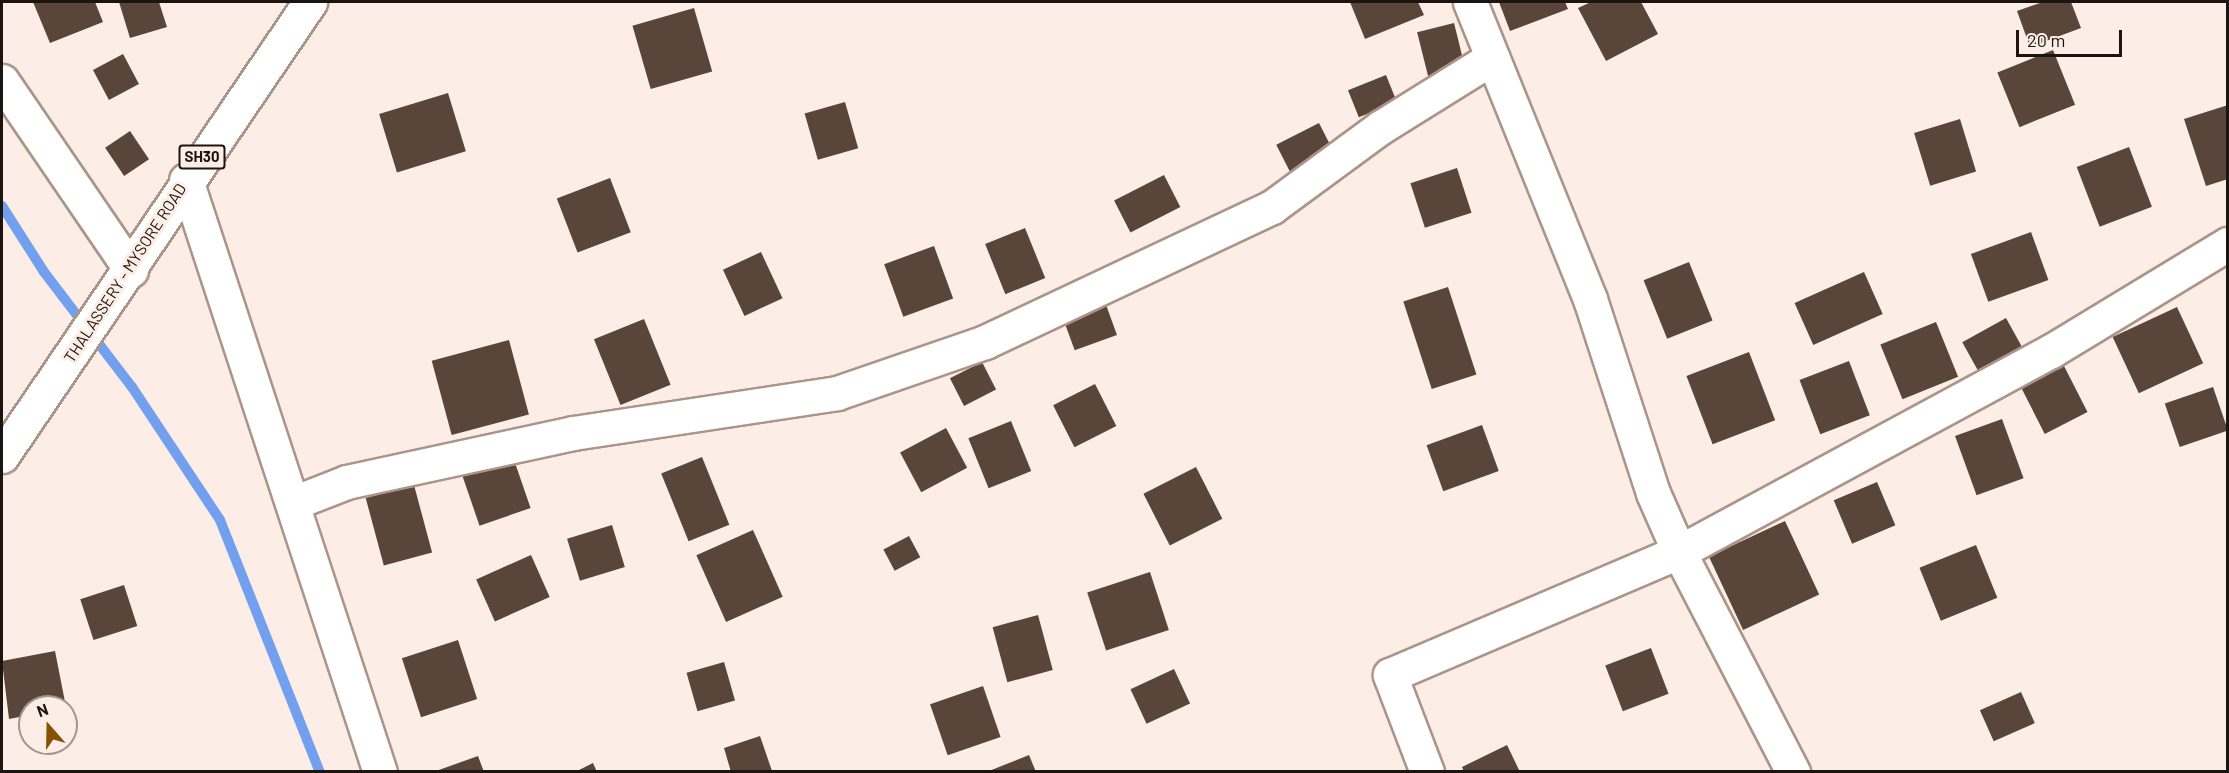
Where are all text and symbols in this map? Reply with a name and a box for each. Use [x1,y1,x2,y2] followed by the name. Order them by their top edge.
[2019,18,2126,56] scale bar
[2027,29,2065,51] text: 20 m
[178,145,226,169] road number: SH30
[60,180,190,366] street label: THALASSERY - MYSORE ROAD
[18,695,78,755] north arrow
[34,699,51,720] text: N

